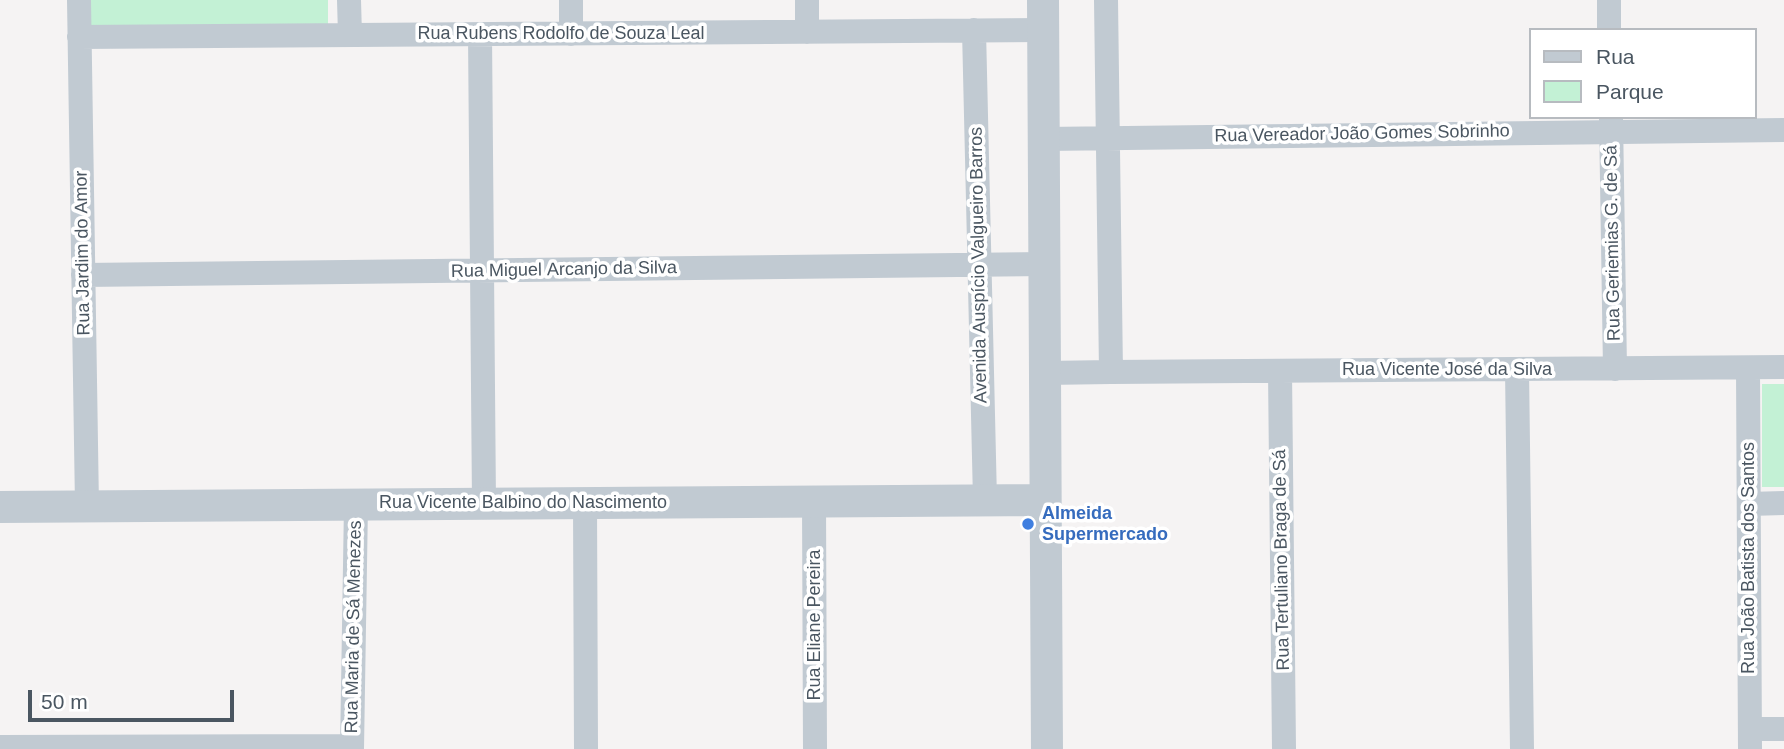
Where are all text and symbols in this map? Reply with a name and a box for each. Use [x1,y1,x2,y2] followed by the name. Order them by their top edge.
[417,23,705,45] street label: Rua Rubens Rodolfo de Souza Leal
[1528,28,1756,119] legend
[1596,45,1635,68] text: Rua
[1596,80,1664,103] text: Parque
[1214,121,1510,147] street label: Rua Vereador João Gomes Sobrinho
[966,127,992,403] street label: Avenida Auspício Valgueiro Barros
[1600,145,1626,341] street label: Rua Geriemias G. de Sá
[71,170,95,336] street label: Rua Jardim do Amor
[451,257,677,283] street label: Rua Miguel Arcanjo da Silva
[1342,359,1552,381] street label: Rua Vicente José da Silva
[1738,442,1760,674] street label: Rua João Batista dos Santos
[1269,449,1295,671] street label: Rua Tertuliano Braga de Sá
[379,492,667,514] street label: Rua Vicente Balbino do Nascimento
[1042,503,1168,546] place label: Almeida Supermercado
[1020,516,1036,532] marker: Almeida Supermercado
[341,520,367,734] street label: Rua Maria de Sá Menezes
[804,549,826,701] street label: Rua Eliane Pereira
[32,676,238,720] scale bar
[41,690,88,713] text: 50 m

